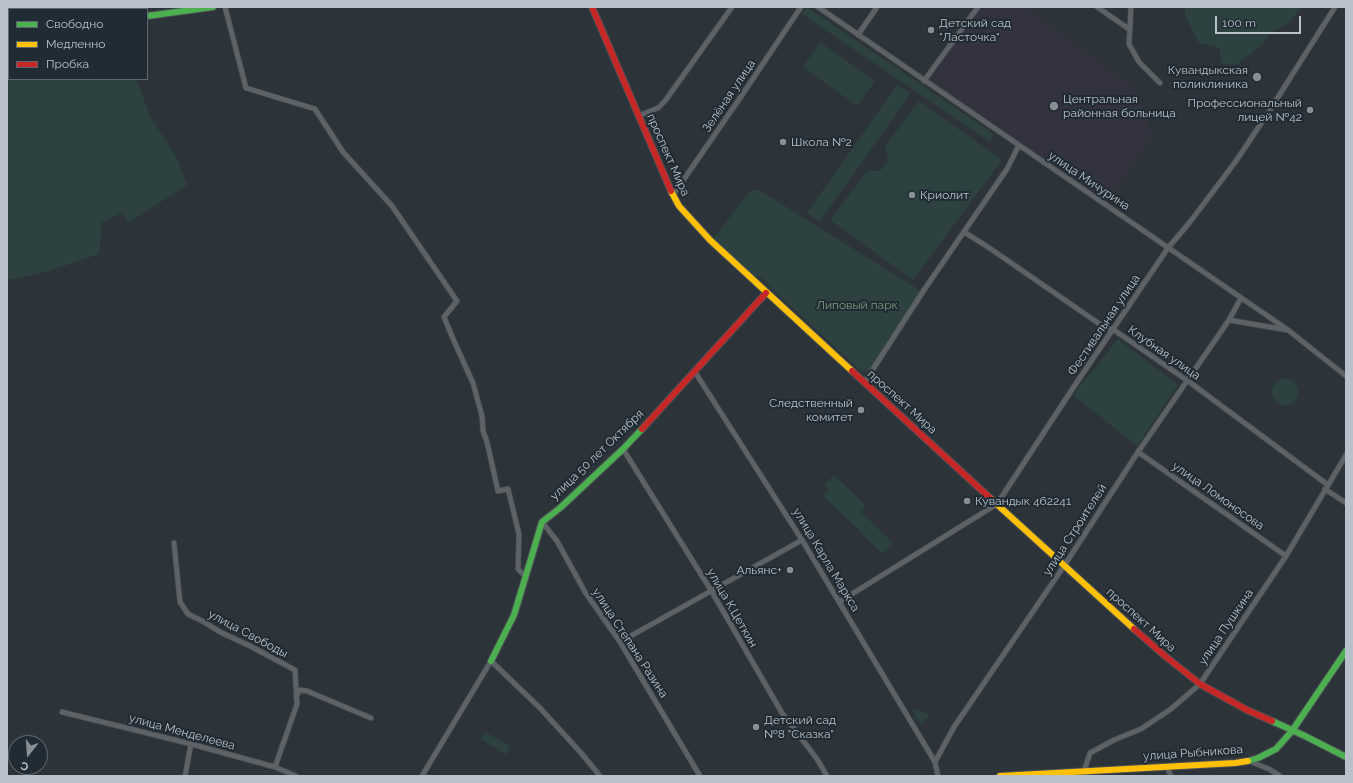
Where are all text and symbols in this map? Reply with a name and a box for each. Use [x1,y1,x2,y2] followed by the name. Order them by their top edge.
[8,8,148,80] legend
[1217,8,1303,34] scale bar
[939,16,1011,44] place label: Детский сад "Ласточка"
[1222,16,1256,30] text: 100 m
[46,17,103,31] text: Свободно
[926,25,936,35] marker: Детский сад "Ласточка"
[46,37,105,51] text: Медленно
[46,57,89,71] text: Пробка
[699,57,759,135] street label: Зелёная улица
[1168,63,1248,91] place label: Кувандыкская поликлиника
[1251,71,1263,83] marker: Кувандыкская поликлиника
[1063,92,1176,120] place label: Центральная районная больница
[1188,96,1302,124] place label: Профессиональный лицей №42
[1048,100,1060,112] marker: Центральная районная больница
[1305,105,1315,115] marker: Профессиональный лицей №42
[643,112,693,198] street label: проспект Мира
[791,135,852,149] place label: Школа №2
[778,137,788,147] marker: Школа №2
[1045,148,1133,214] street label: улица Мичурина
[920,188,969,202] place label: Криолит
[907,190,917,200] marker: Криолит
[1065,272,1143,378] street label: Фестивальная улица
[816,298,898,312] park label: Липовый парк
[1125,323,1203,383] street label: Клубная улица
[864,367,940,437] street label: проспект Мира
[769,396,853,424] place label: Следственный комитет
[856,405,866,415] marker: Следственный комитет
[547,407,647,503] street label: улица 50 лет Октября
[1169,459,1267,533] street label: улица Ломоносова
[1040,481,1110,579] street label: улица Строителей
[975,494,1071,508] place label: Кувандык 462241
[962,496,972,506] marker: Кувандык 462241
[789,506,863,614] street label: улица Карла Маркса
[736,563,782,577] place label: Альянс+
[785,565,795,575] marker: Альянс+
[704,566,760,650] street label: улица К.Цеткин
[589,585,671,701] street label: улица Степана Разина
[1103,585,1179,655] street label: проспект Мира
[1195,586,1257,668] street label: улица Пушкина
[206,607,290,661] street label: улица Свободы
[127,711,237,753] street label: улица Менделеева
[764,713,836,741] place label: Детский сад №8 "Сказка"
[751,722,761,732] marker: Детский сад №8 "Сказка"
[8,735,48,775] north arrow
[1143,742,1243,764] street label: улица Рыбникова
[19,759,30,773] text: С

